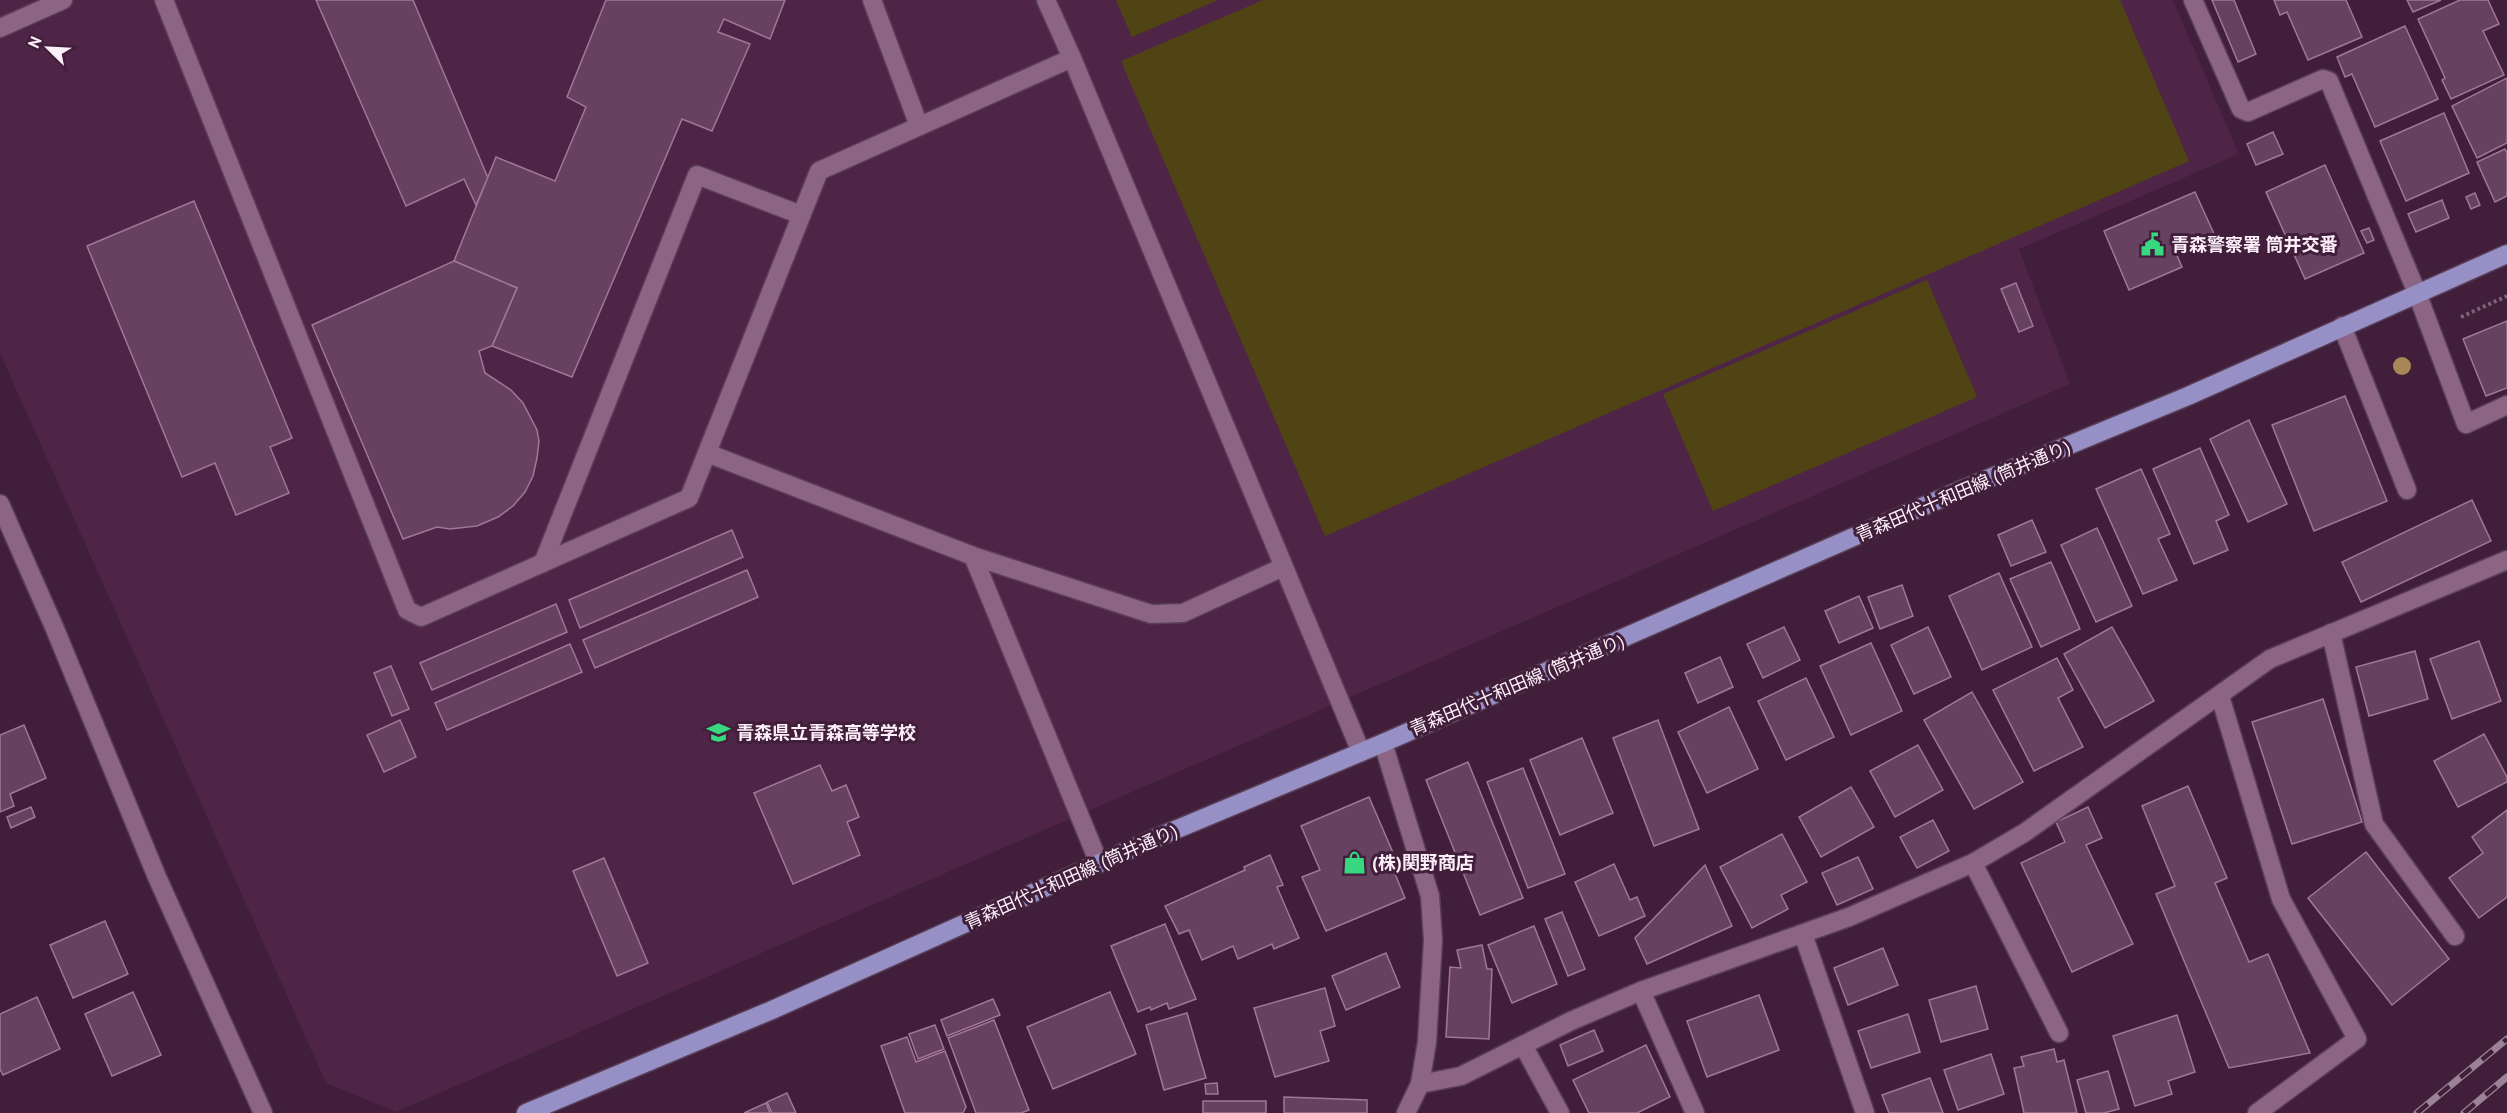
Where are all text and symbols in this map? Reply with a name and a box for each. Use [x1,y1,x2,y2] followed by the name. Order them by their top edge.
[18,18,78,78] north arrow
[23,33,46,51] text: N
[2140,232,2166,258] public building icon: 青森警察署 筒井交番
[2171,233,2338,256] place label: 青森警察署 筒井交番
[1852,435,2074,546] street label: 青森田代十和田線 (筒井通り)
[1406,629,1628,740] street label: 青森田代十和田線 (筒井通り)
[705,720,731,746] school or university icon: 青森県立青森高等学校
[736,721,916,744] place label: 青森県立青森高等学校
[961,819,1181,934] street label: 青森田代十和田線 (筒井通り)
[1341,850,1367,876] shop icon: (株)関野商店
[1372,851,1474,874] place label: (株)関野商店

